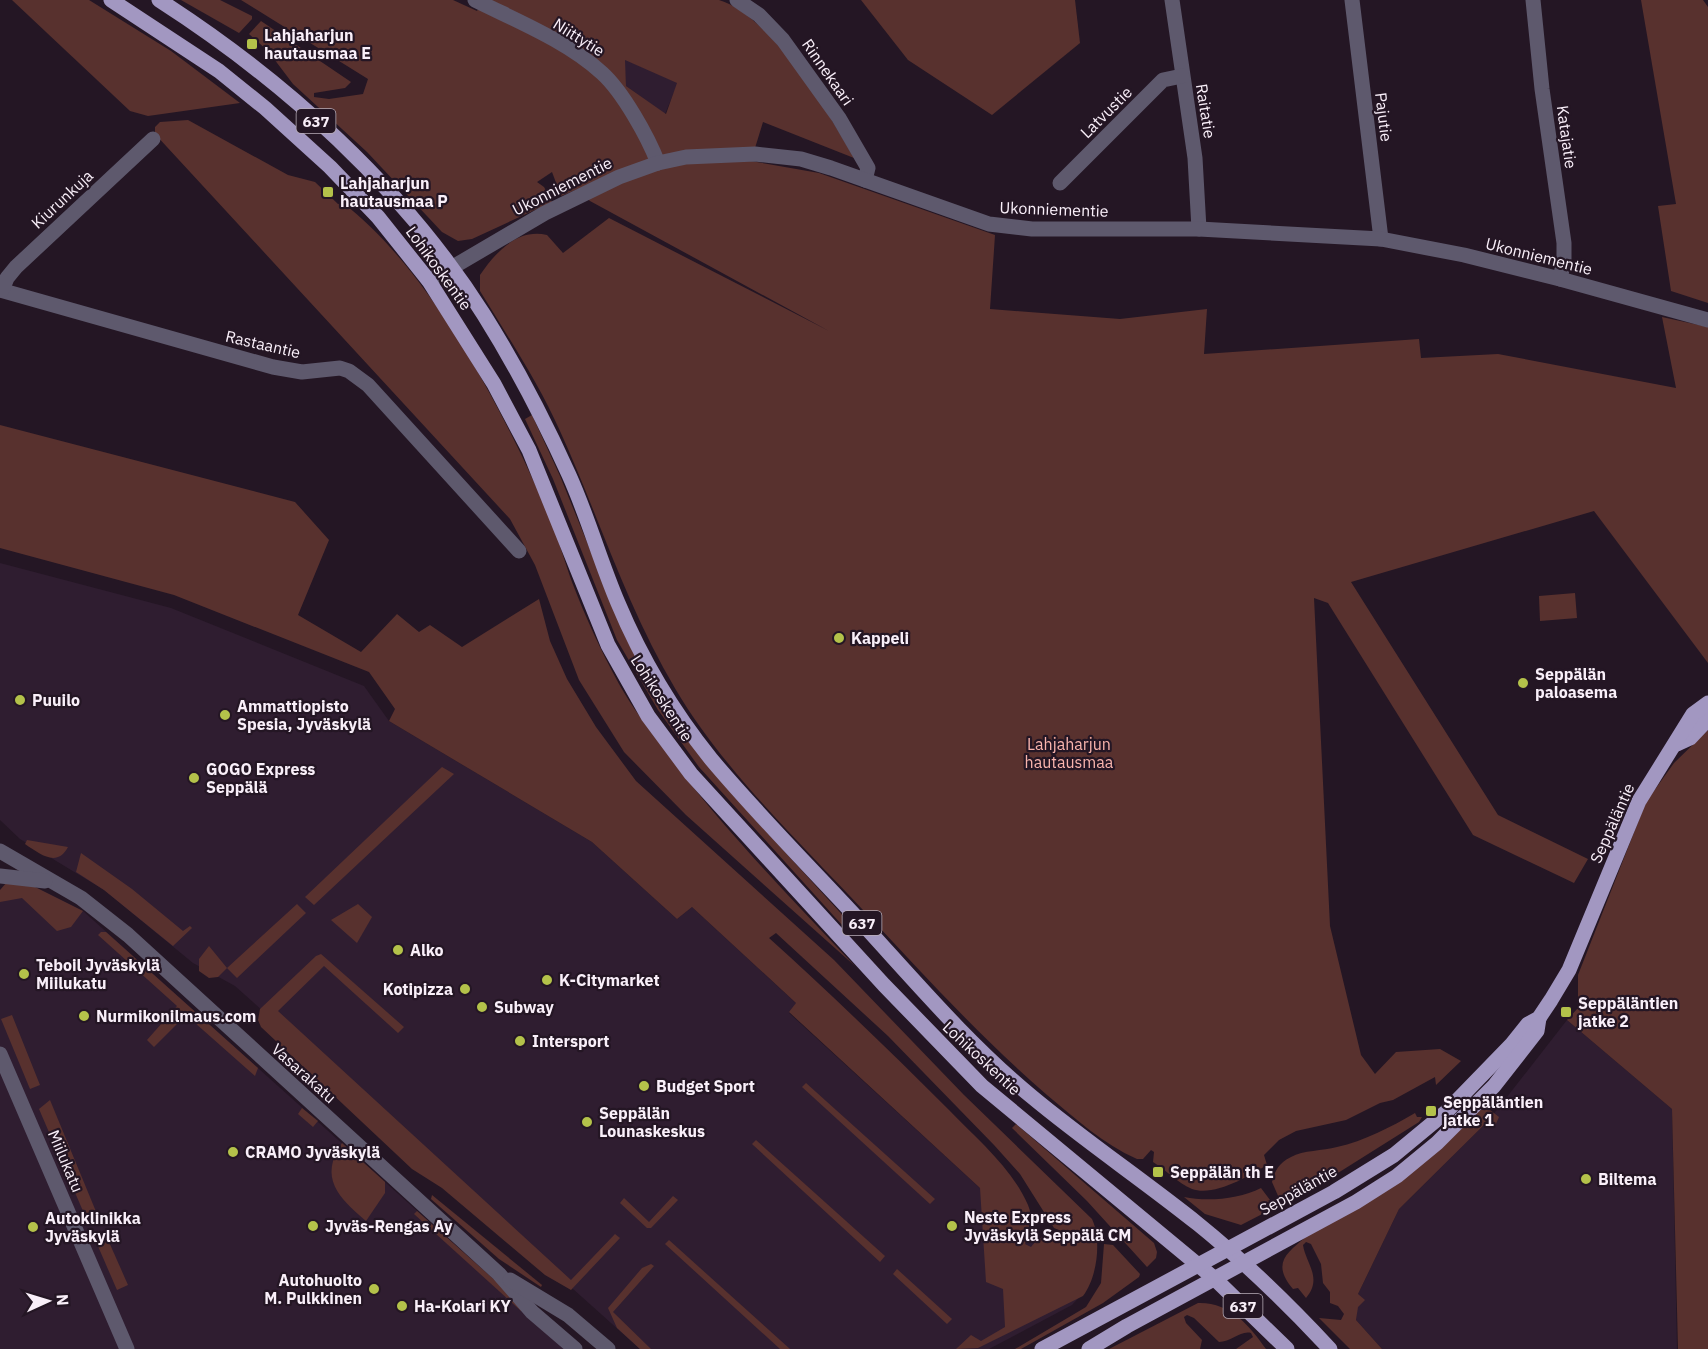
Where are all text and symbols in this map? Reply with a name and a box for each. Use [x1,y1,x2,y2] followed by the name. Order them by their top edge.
[550,13,609,61] street label: Niittytie
[264,25,371,63] place label: Lahjaharjun hautausmaa E
[798,35,858,109] street label: Rinnekaari
[245,37,259,51] marker: Lahjaharjun hautausmaa E
[1076,82,1136,142] street label: Latvustie
[1192,82,1220,140] street label: Raitatie
[1371,91,1397,143] street label: Pajutie
[1553,104,1581,170] street label: Katajatie
[296,109,336,133] road number: 637
[509,152,615,220] street label: Ukonniementie
[27,165,97,233] street label: Kiurunkuja
[340,173,448,211] place label: Lahjaharjun hautausmaa P
[321,185,335,199] marker: Lahjaharjun hautausmaa P
[999,197,1109,221] street label: Ukonniementie
[402,222,476,314] street label: Lohikoskentie
[1484,233,1595,279] street label: Ukonniementie
[223,326,303,362] street label: Rastaantie
[851,628,909,648] place label: Kappeli
[832,631,846,645] marker: Kappeli
[627,651,698,745] street label: Lohikoskentie
[1535,664,1617,702] place label: Seppälän paloasema
[1516,676,1530,690] marker: Seppälän paloasema
[32,690,80,710] place label: Puuilo
[13,693,27,707] marker: Puuilo
[237,696,371,734] place label: Ammattiopisto Spesia, Jyväskylä
[218,708,232,722] marker: Ammattiopisto Spesia, Jyväskylä
[1025,734,1114,772] park label: Lahjaharjun hautausmaa
[206,759,315,797] place label: GOGO Express Seppälä
[187,771,201,785] marker: GOGO Express Seppälä
[1585,780,1639,866] street label: Seppäläntie
[842,911,882,935] road number: 637
[410,940,444,960] place label: Alko
[391,943,405,957] marker: Alko
[36,955,160,993] place label: Teboil Jyväskylä Miilukatu
[17,967,31,981] marker: Teboil Jyväskylä Miilukatu
[559,970,660,990] place label: K-Citymarket
[540,973,554,987] marker: K-Citymarket
[383,979,453,999] place label: Kotipizza
[458,982,472,996] marker: Kotipizza
[1577,993,1678,1031] place label: Seppäläntien jatke 2
[494,997,554,1017] place label: Subway
[475,1000,489,1014] marker: Subway
[1559,1005,1573,1019] marker: Seppäläntien jatke 2
[96,1006,256,1026] place label: Nurmikonilmaus.com
[77,1009,91,1023] marker: Nurmikonilmaus.com
[939,1017,1025,1099] street label: Lohikoskentie
[532,1031,609,1051] place label: Intersport
[513,1034,527,1048] marker: Intersport
[268,1039,340,1107] street label: Vasarakatu
[656,1076,755,1096] place label: Budget Sport
[637,1079,651,1093] marker: Budget Sport
[1442,1092,1543,1130] place label: Seppäläntien jatke 1
[599,1103,705,1141] place label: Seppälän Lounaskeskus
[1424,1104,1438,1118] marker: Seppäläntien jatke 1
[580,1115,594,1129] marker: Seppälän Lounaskeskus
[44,1127,88,1195] street label: Miilukatu
[245,1142,380,1162] place label: CRAMO Jyväskylä
[226,1145,240,1159] marker: CRAMO Jyväskylä
[1256,1160,1340,1219] street label: Seppäläntie
[1170,1162,1274,1182] place label: Seppälän th E
[1151,1165,1165,1179] marker: Seppälän th E
[1598,1169,1656,1189] place label: Biltema
[1579,1172,1593,1186] marker: Biltema
[964,1207,1131,1245] place label: Neste Express Jyväskylä Seppälä CM
[45,1208,141,1246] place label: Autoklinikka Jyväskylä
[325,1216,453,1236] place label: Jyväs-Rengas Ay
[306,1219,320,1233] marker: Jyväs-Rengas Ay
[945,1219,959,1233] marker: Neste Express Jyväskylä Seppälä CM
[26,1220,40,1234] marker: Autoklinikka Jyväskylä
[264,1270,362,1308] place label: Autohuolto M. Pulkkinen
[18,1271,78,1331] north arrow
[367,1282,381,1296] marker: Autohuolto M. Pulkkinen
[53,1293,73,1306] text: N
[1224,1294,1262,1318] road number: 637
[414,1296,511,1316] place label: Ha-Kolari KY
[395,1299,409,1313] marker: Ha-Kolari KY

